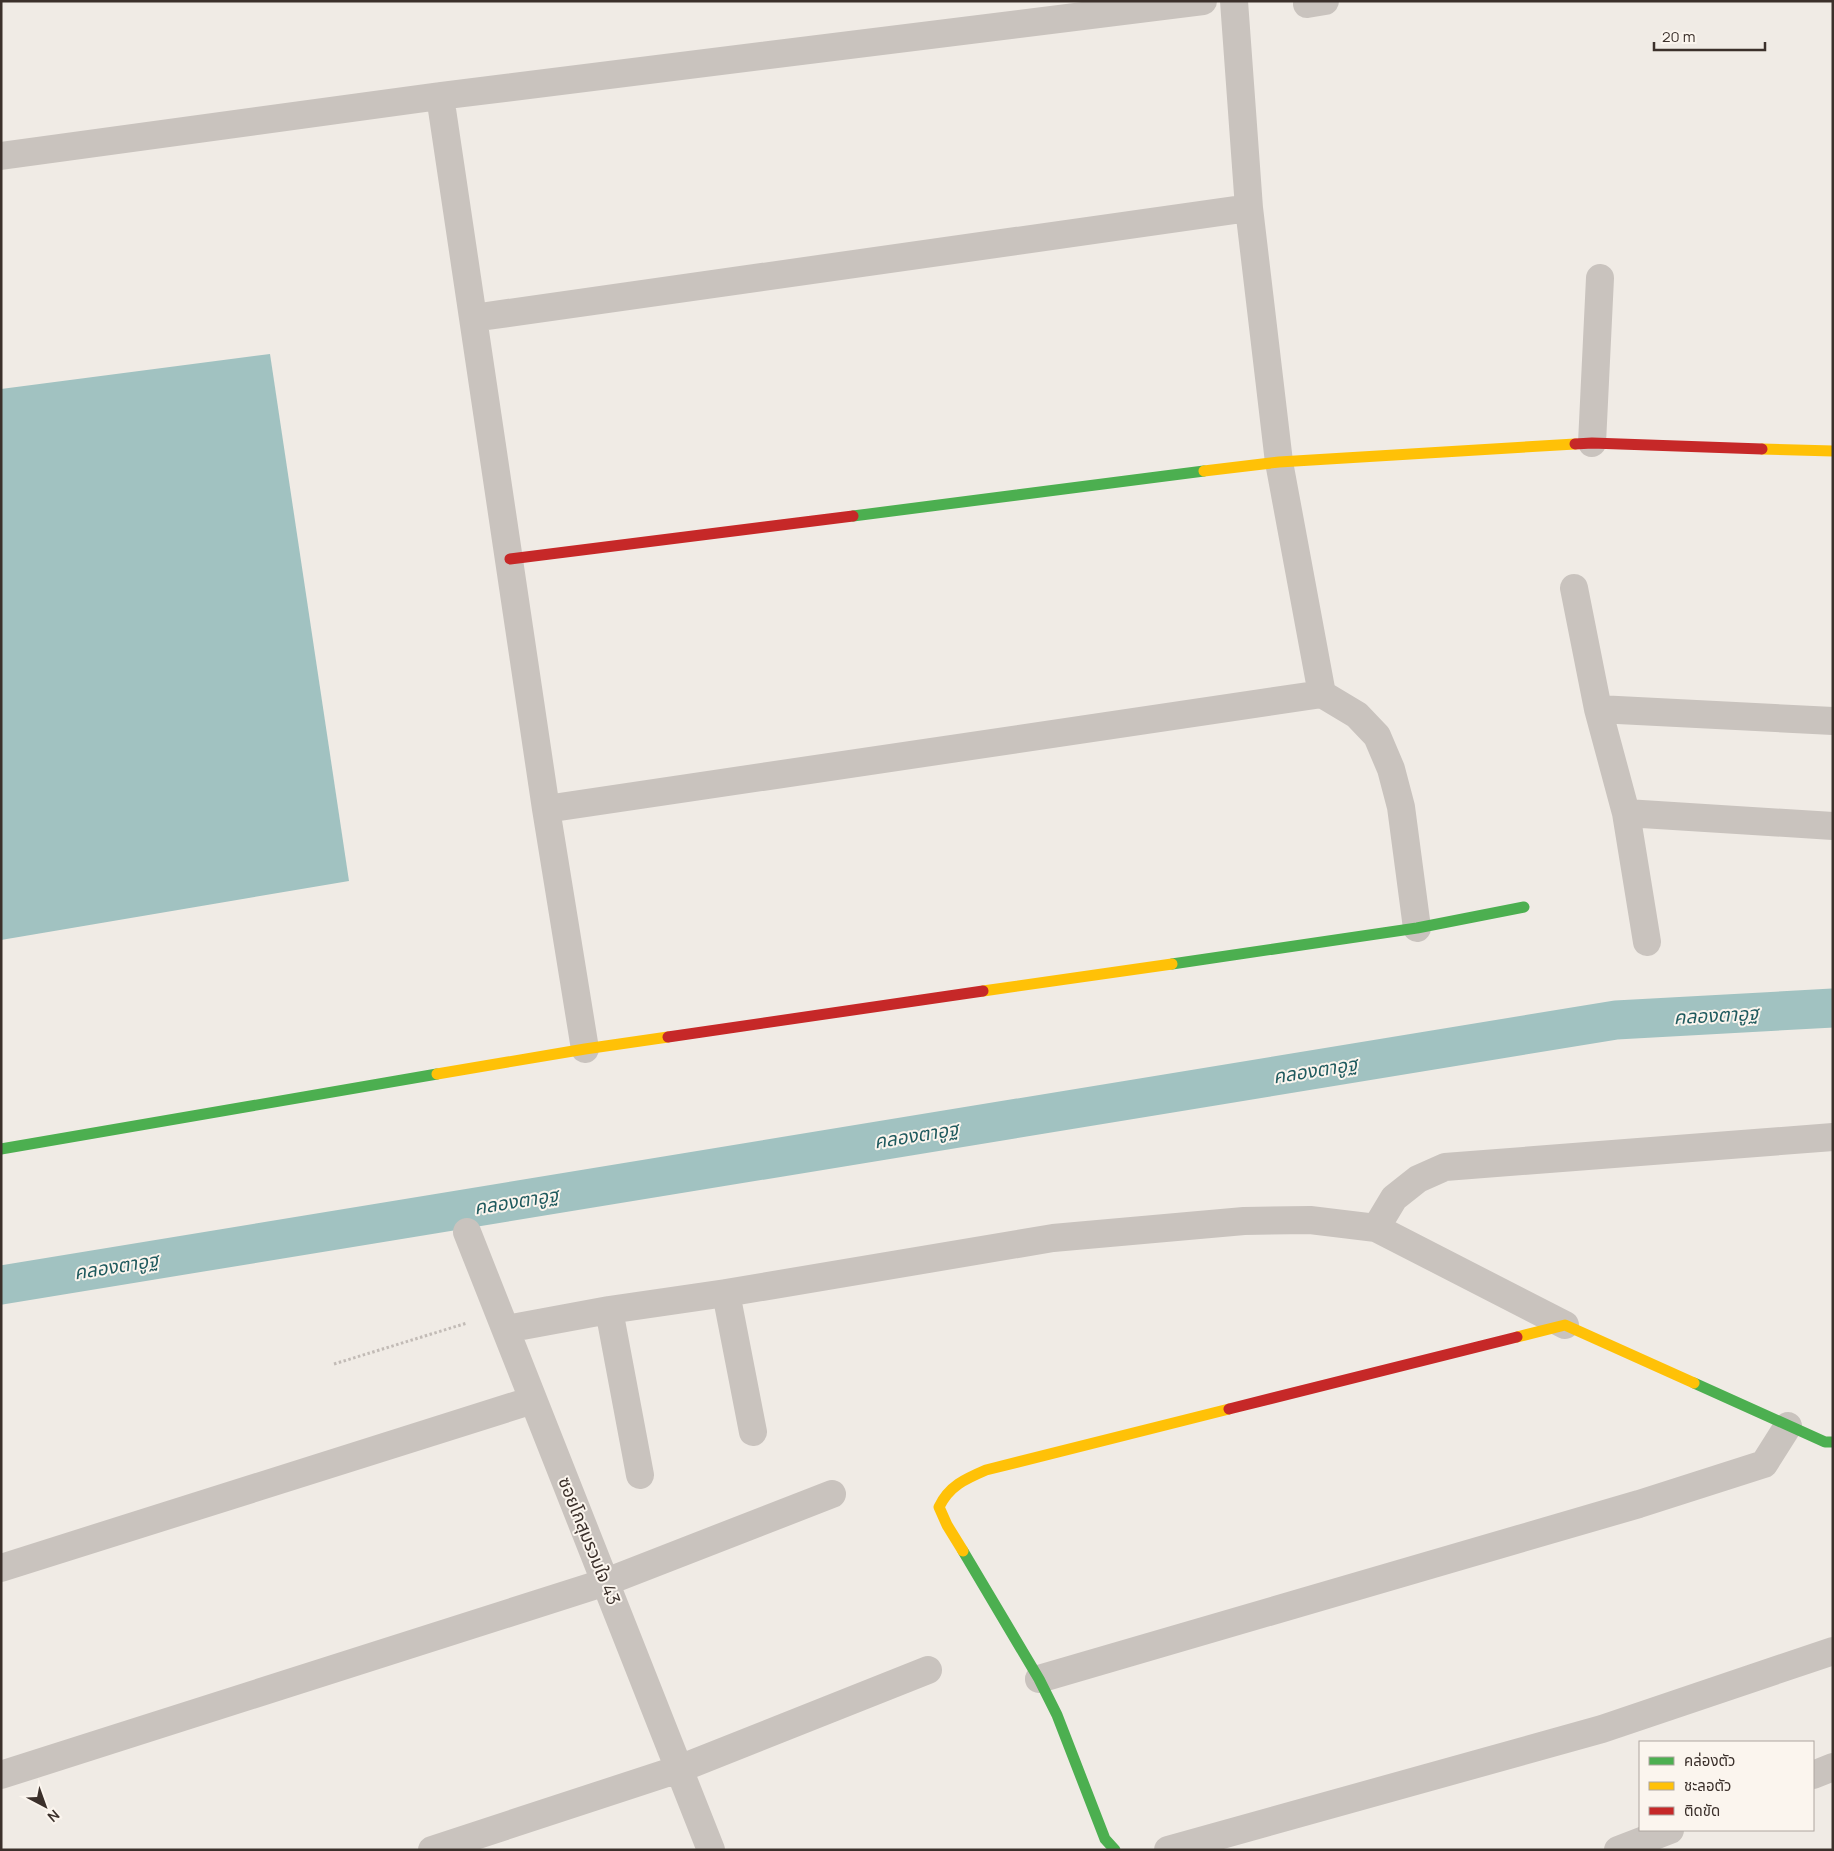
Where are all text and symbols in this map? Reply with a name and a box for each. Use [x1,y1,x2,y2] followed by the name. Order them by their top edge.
[1654,20,1765,52] scale bar
[1662,26,1695,47] text: 20 m
[1673,1000,1762,1030] water label: คลองตาอูฐ
[1271,1050,1361,1089] water label: คลองตาอูฐ
[872,1115,962,1154] water label: คลองตาอูฐ
[472,1181,562,1220] water label: คลองตาอูฐ
[72,1246,162,1285] water label: คลองตาอูฐ
[553,1473,626,1608] street label: ซอยโกสุมรวมใจ 43
[1639,1741,1814,1831] legend
[1684,1750,1735,1771] text: คล่องตัว
[1684,1775,1731,1796] text: ชะลอตัว
[20,1781,70,1831] north arrow
[1684,1800,1720,1821] text: ติดขัด
[44,1806,64,1827] text: N

